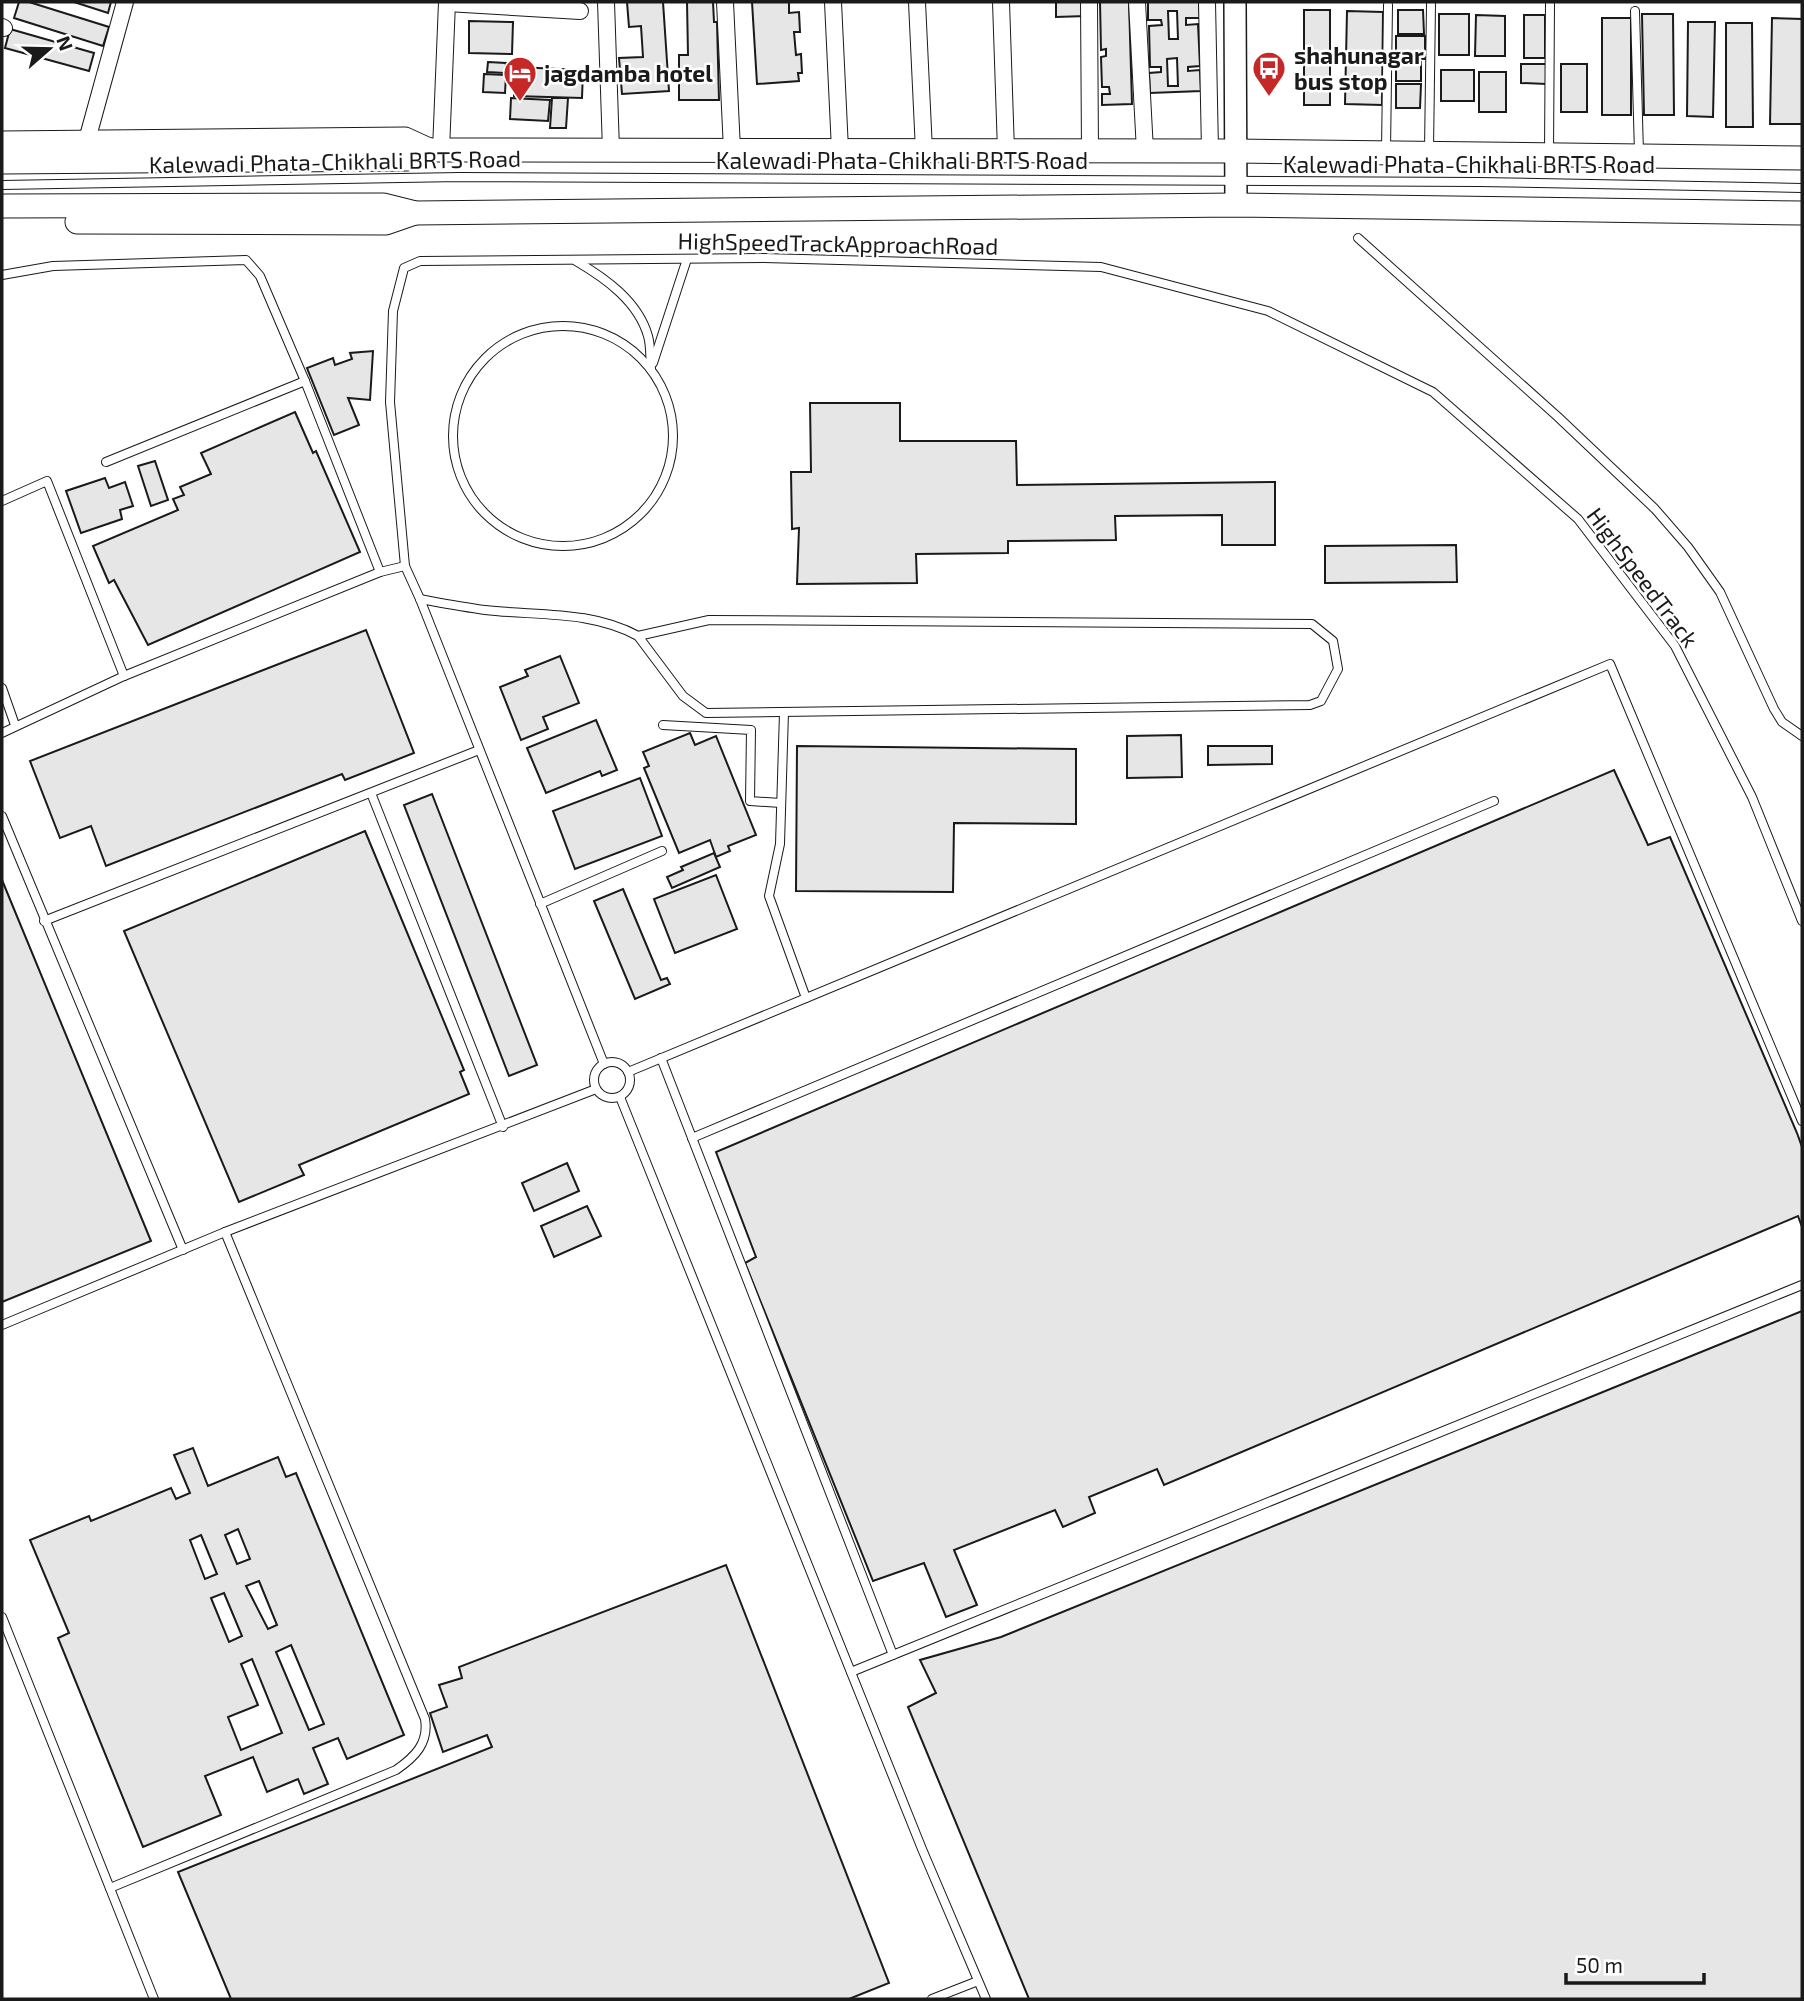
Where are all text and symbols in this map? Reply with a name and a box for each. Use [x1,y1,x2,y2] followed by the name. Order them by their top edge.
[14,14,84,84] north arrow
[52,33,79,53] text: N
[1294,41,1424,95] place label: shahunagar bus stop
[1250,49,1288,98] bus stop icon: shahunagar bus stop
[501,54,539,103] hotel icon: jagdamba hotel
[544,59,713,87] place label: jagdamba hotel
[149,144,521,178] street label: Kalewadi Phata-Chikhali BRTS Road
[716,146,1088,174] street label: Kalewadi Phata-Chikhali BRTS Road
[1283,150,1655,178] street label: Kalewadi Phata-Chikhali BRTS Road
[677,226,999,260] street label: HighSpeedTrackApproachRoad
[1581,502,1705,652] street label: HighSpeedTrack
[1566,1941,1704,1985] scale bar
[1576,1952,1623,1977] text: 50 m

